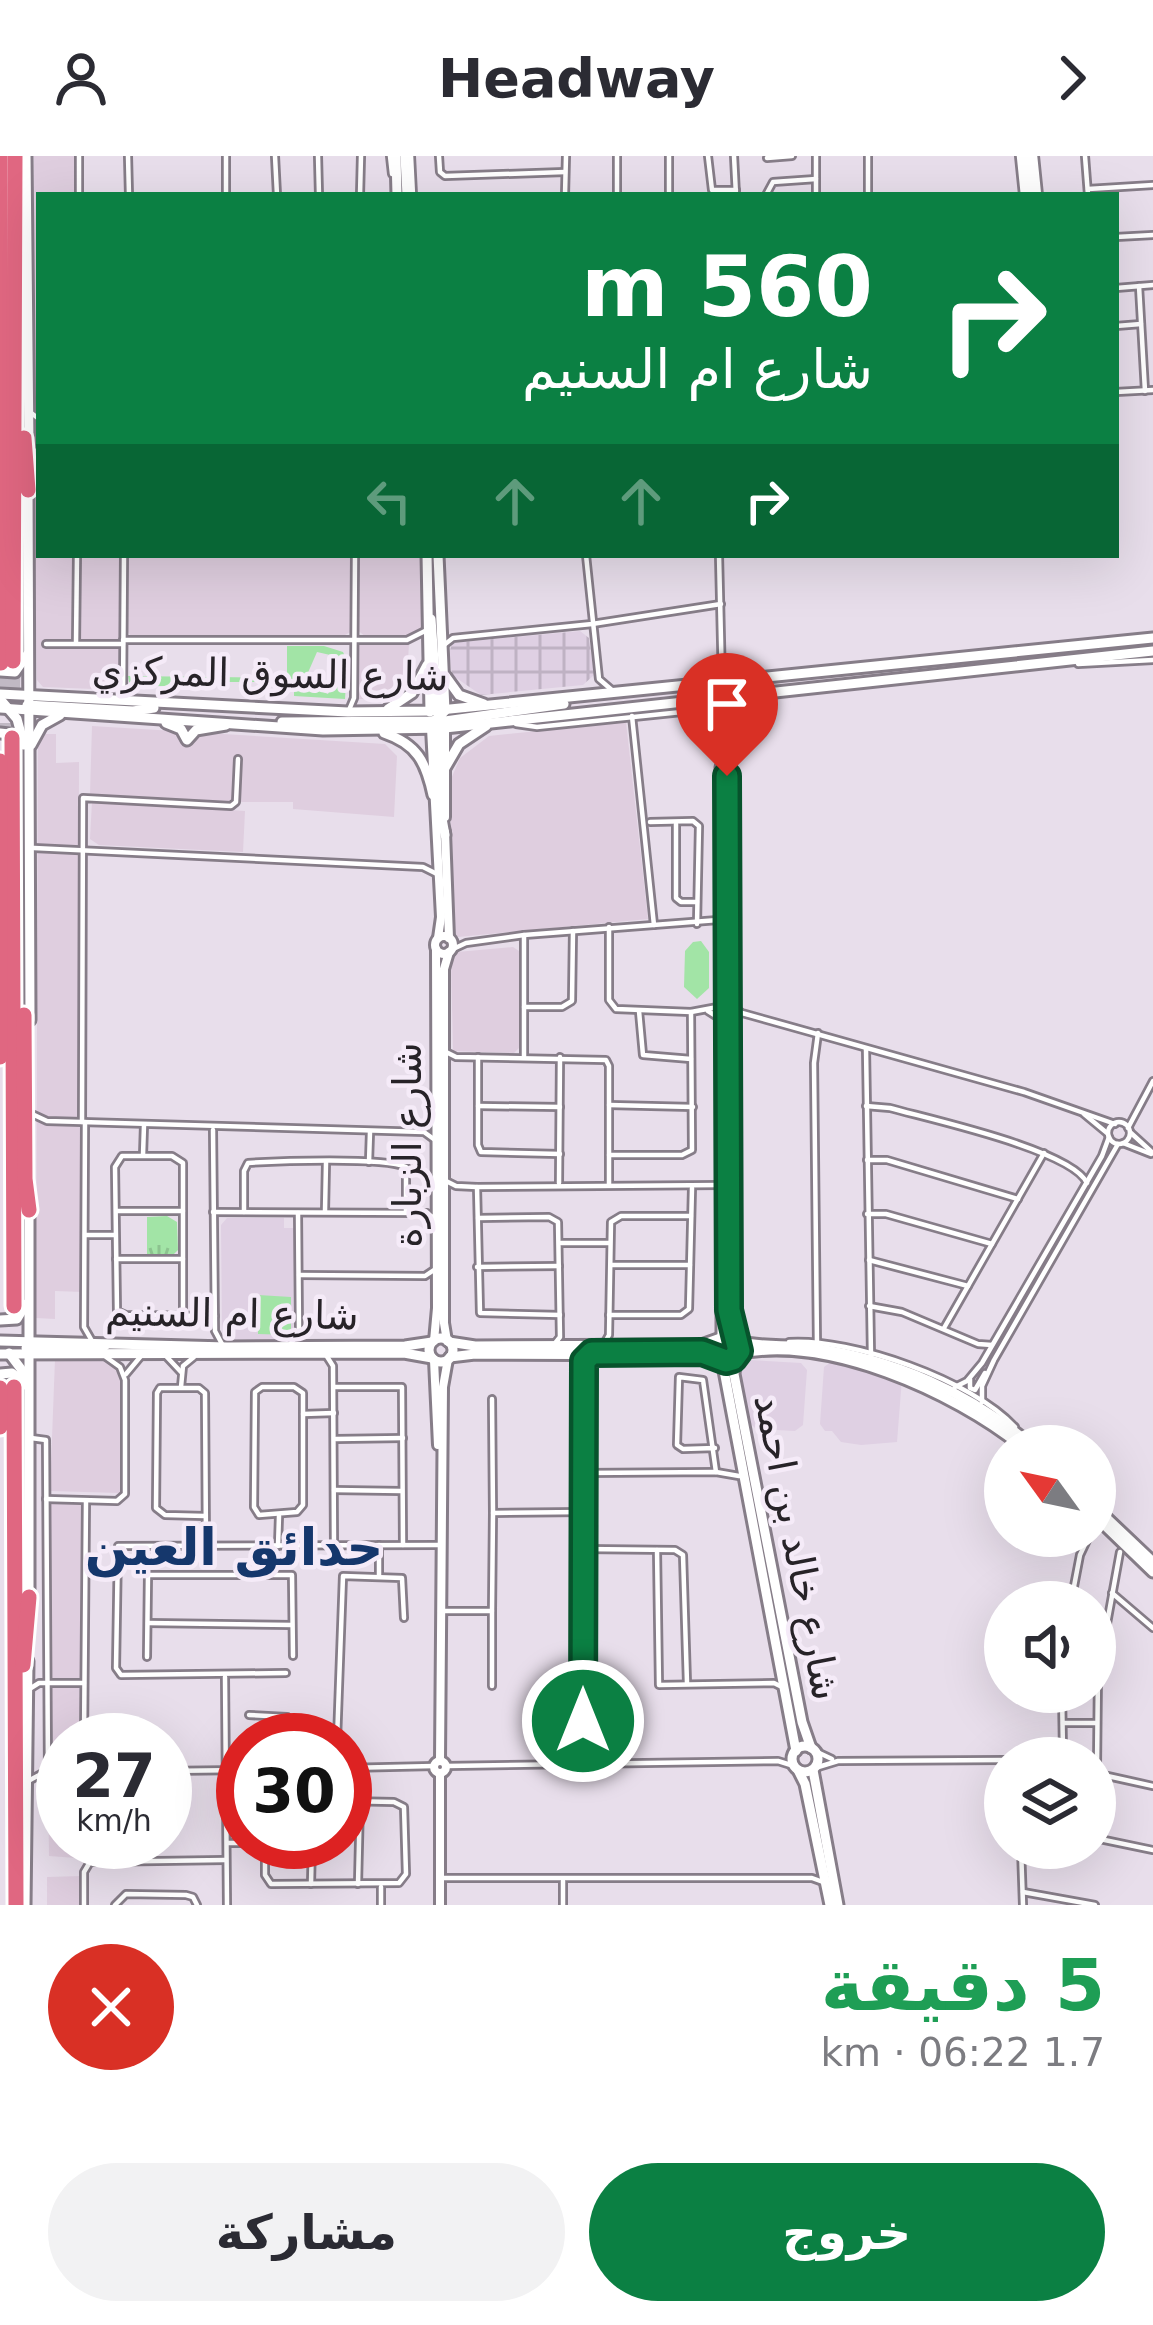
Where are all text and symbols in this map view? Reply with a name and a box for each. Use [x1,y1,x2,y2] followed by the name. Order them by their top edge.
[48,45,114,111] icon: person
[1039,45,1105,111] icon: forward
[438,47,715,110] text: Headway
[581,238,873,336] text: 560 m
[915,240,1071,396] icon: right
[522,338,873,401] text: شارع ام السنيم
[356,468,422,534] icon: left
[482,468,548,534] icon: ahead
[608,468,674,534] icon: ahead
[734,468,800,534] icon: right
[91,648,449,700] street label: شارع السوق المركزي
[676,653,778,776] pin
[694,671,760,737] icon: arrive
[385,1042,431,1248] street label: شارع الزبارة
[105,1289,359,1339] street label: شارع ام السنيم
[745,1390,849,1704] street label: شارع خالد بن احمد
[984,1425,1116,1557] north arrow
[984,1425,1116,1869] map controls
[85,1518,383,1578] district label: حدائق العين
[984,1581,1116,1713] button: sound
[520,1658,646,1784] position arrow
[216,1713,372,1869] speed limit sign: 30
[984,1737,1116,1869] button: layers
[72,1741,156,1811] text: 27
[76,1803,152,1838] text: km/h
[821,1943,1105,2027] text: 5 دقيقة
[48,1944,174,2070] button: close
[820,2030,1105,2075] text: 1.7 km · 06:22
[48,2163,565,2301] button: مشاركة
[589,2163,1105,2301] button: خروج

